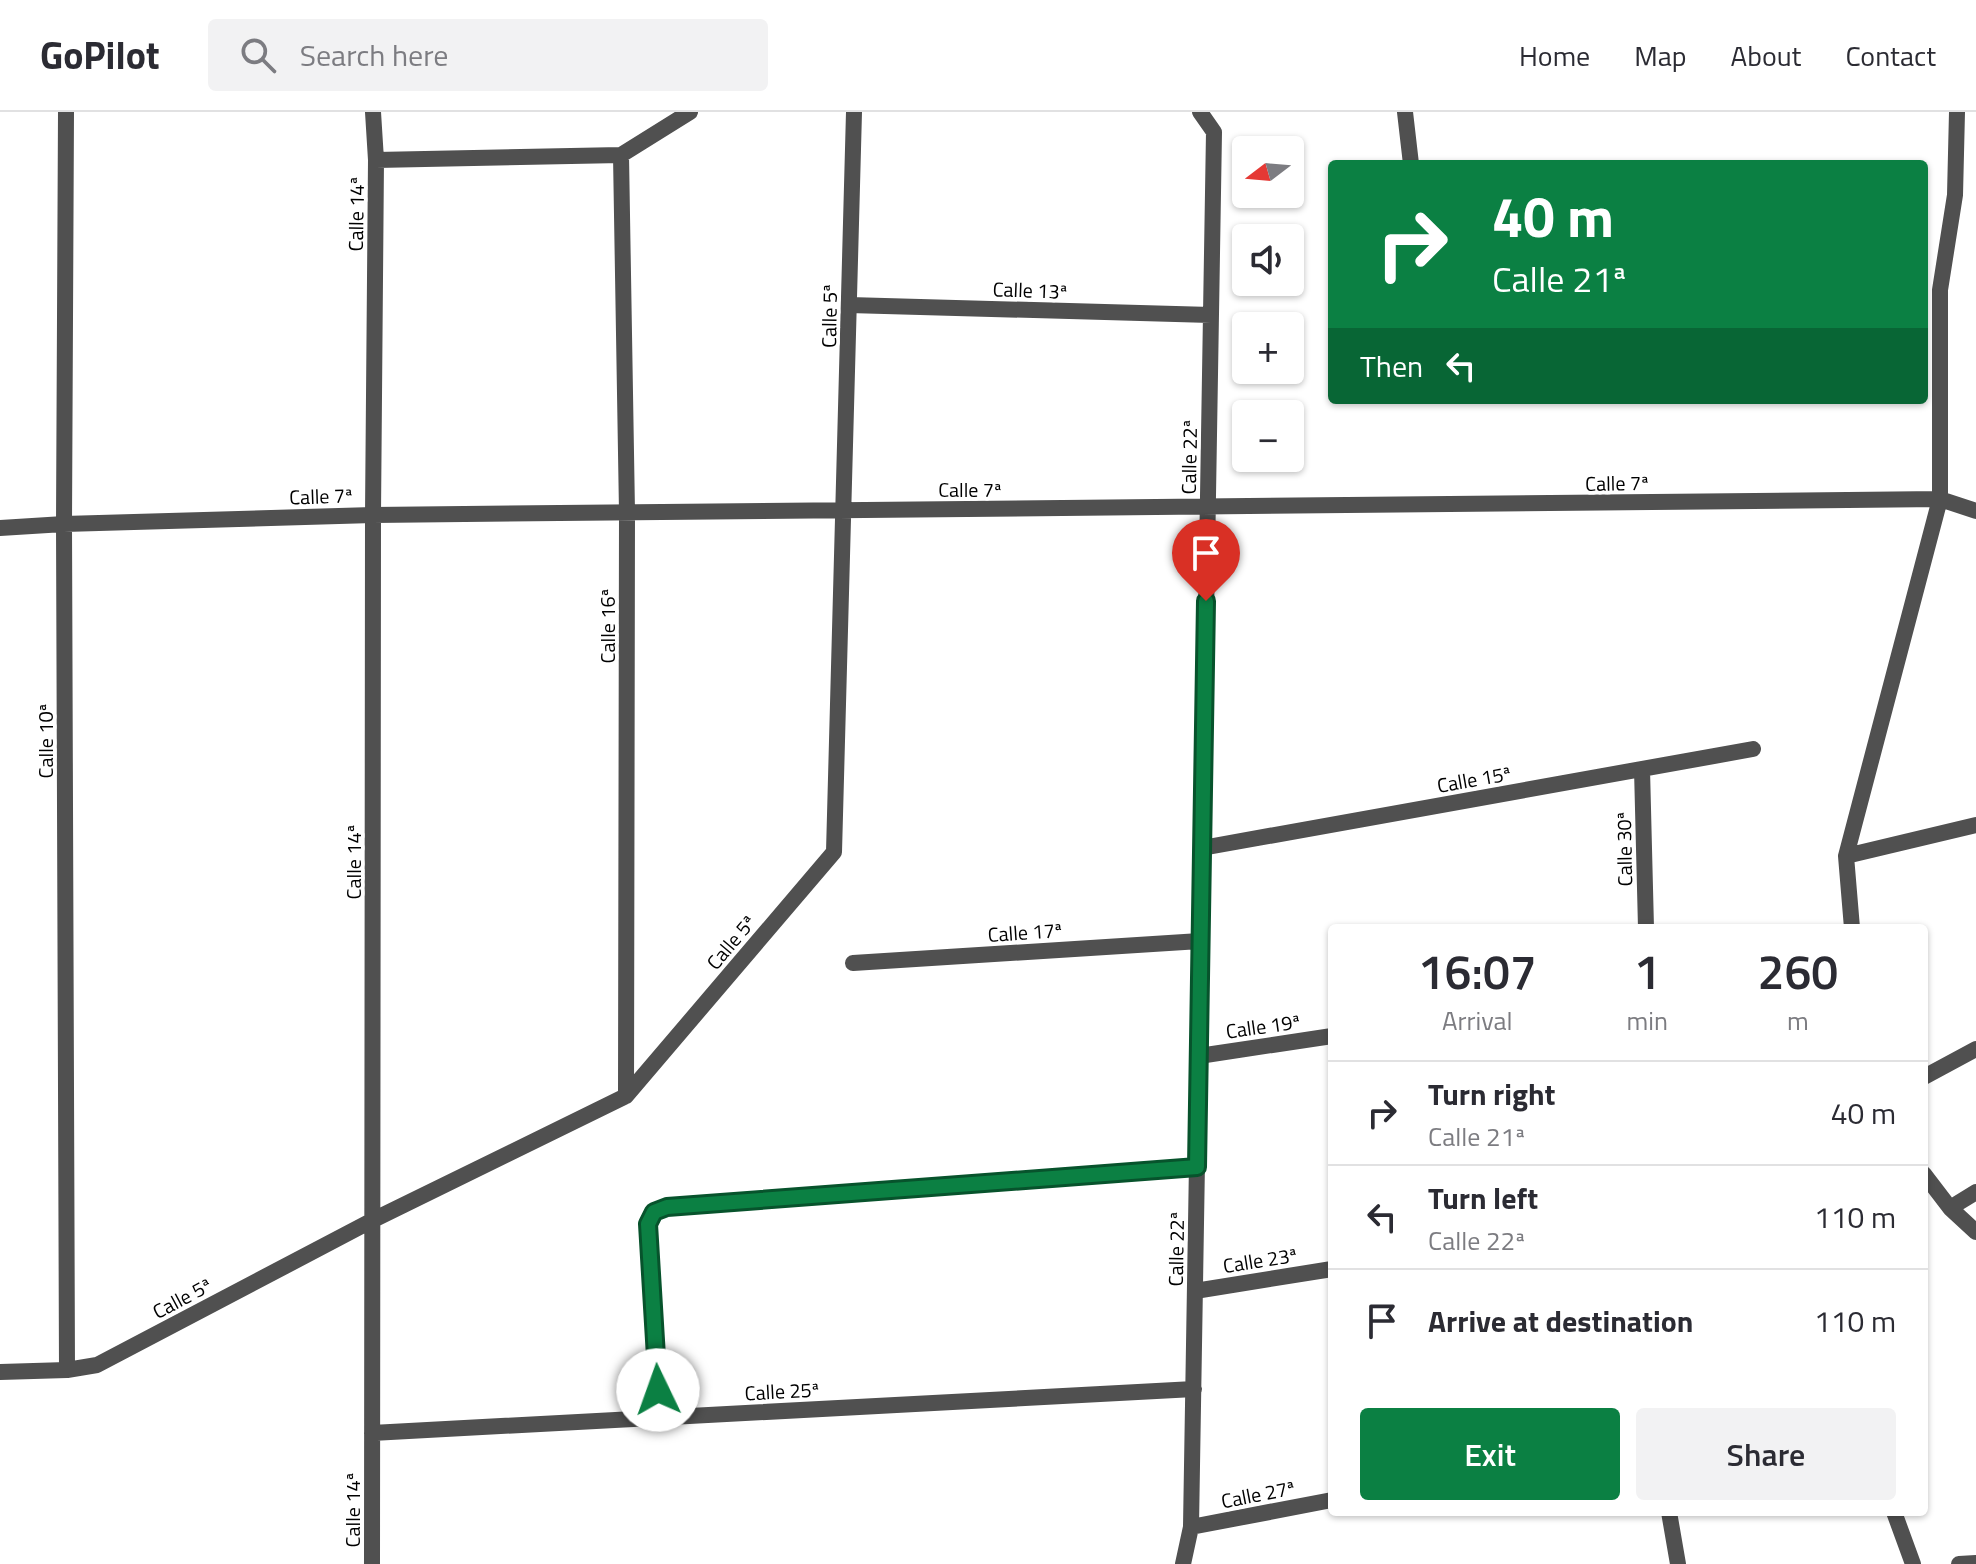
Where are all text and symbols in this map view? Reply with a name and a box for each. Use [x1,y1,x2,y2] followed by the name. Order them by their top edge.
[208,19,768,91] search box
[40,26,160,84] text: GoPilot
[300,32,449,78] text: Search here
[236,33,280,77] icon: search
[1519,34,1590,77] text: Home
[1634,34,1687,77] text: Map
[1731,34,1801,77] text: About
[1845,34,1936,77] text: Contact
[1232,136,1304,208] north arrow
[1232,136,1304,472] map controls
[1492,174,1614,259] text: 40 m
[340,176,372,252] street label: Calle 14ª
[1360,192,1464,296] icon: right
[1232,224,1304,296] button: sound
[1492,251,1627,306] text: Calle 21ª
[992,273,1068,307] street label: Calle 13ª
[813,284,845,348] street label: Calle 5ª
[1232,312,1304,384] button: +
[1360,343,1423,389] text: Then
[1439,344,1483,388] icon: left
[1232,400,1304,472] button: −
[1173,419,1205,495] street label: Calle 22ª
[1585,467,1649,499] street label: Calle 7ª
[938,474,1002,505] street label: Calle 7ª
[289,479,353,513] street label: Calle 7ª
[1172,519,1240,601] pin
[1184,531,1228,575] icon: arrive
[592,589,623,663] street label: Calle 16ª
[30,704,61,778] street label: Calle 10ª
[1434,757,1514,801] street label: Calle 15ª
[1608,811,1640,887] street label: Calle 30ª
[338,825,369,899] street label: Calle 14ª
[699,908,763,976] street label: Calle 5ª
[987,914,1063,950] street label: Calle 17ª
[1418,935,1537,1008] text: 16:07
[1634,935,1661,1008] text: 1
[1758,935,1838,1008] text: 260
[1442,1001,1512,1040] text: Arrival
[1626,1001,1668,1040] text: min
[1787,1001,1809,1040] text: m
[1224,1005,1302,1047] street label: Calle 19ª
[1428,1071,1556,1117] text: Turn right
[1831,1090,1896,1136] text: 40 m
[1360,1091,1404,1135] icon: right
[1428,1117,1525,1156] text: Calle 21ª
[1428,1175,1538,1221] text: Turn left
[1814,1194,1896,1240] text: 110 m
[1360,1195,1404,1239] icon: left
[1160,1211,1192,1287] street label: Calle 22ª
[1428,1221,1525,1260] text: Calle 22ª
[1221,1239,1299,1281] street label: Calle 23ª
[147,1269,217,1327] street label: Calle 5ª
[1428,1298,1693,1344] text: Arrive at destination
[1814,1298,1896,1344] text: 110 m
[1360,1299,1404,1343] icon: arrive
[616,1348,700,1432] position arrow
[744,1374,820,1408] street label: Calle 25ª
[1360,1408,1620,1500] button: Exit
[1636,1408,1896,1500] button: Share
[1218,1472,1298,1516] street label: Calle 27ª
[337,1473,368,1547] street label: Calle 14ª

